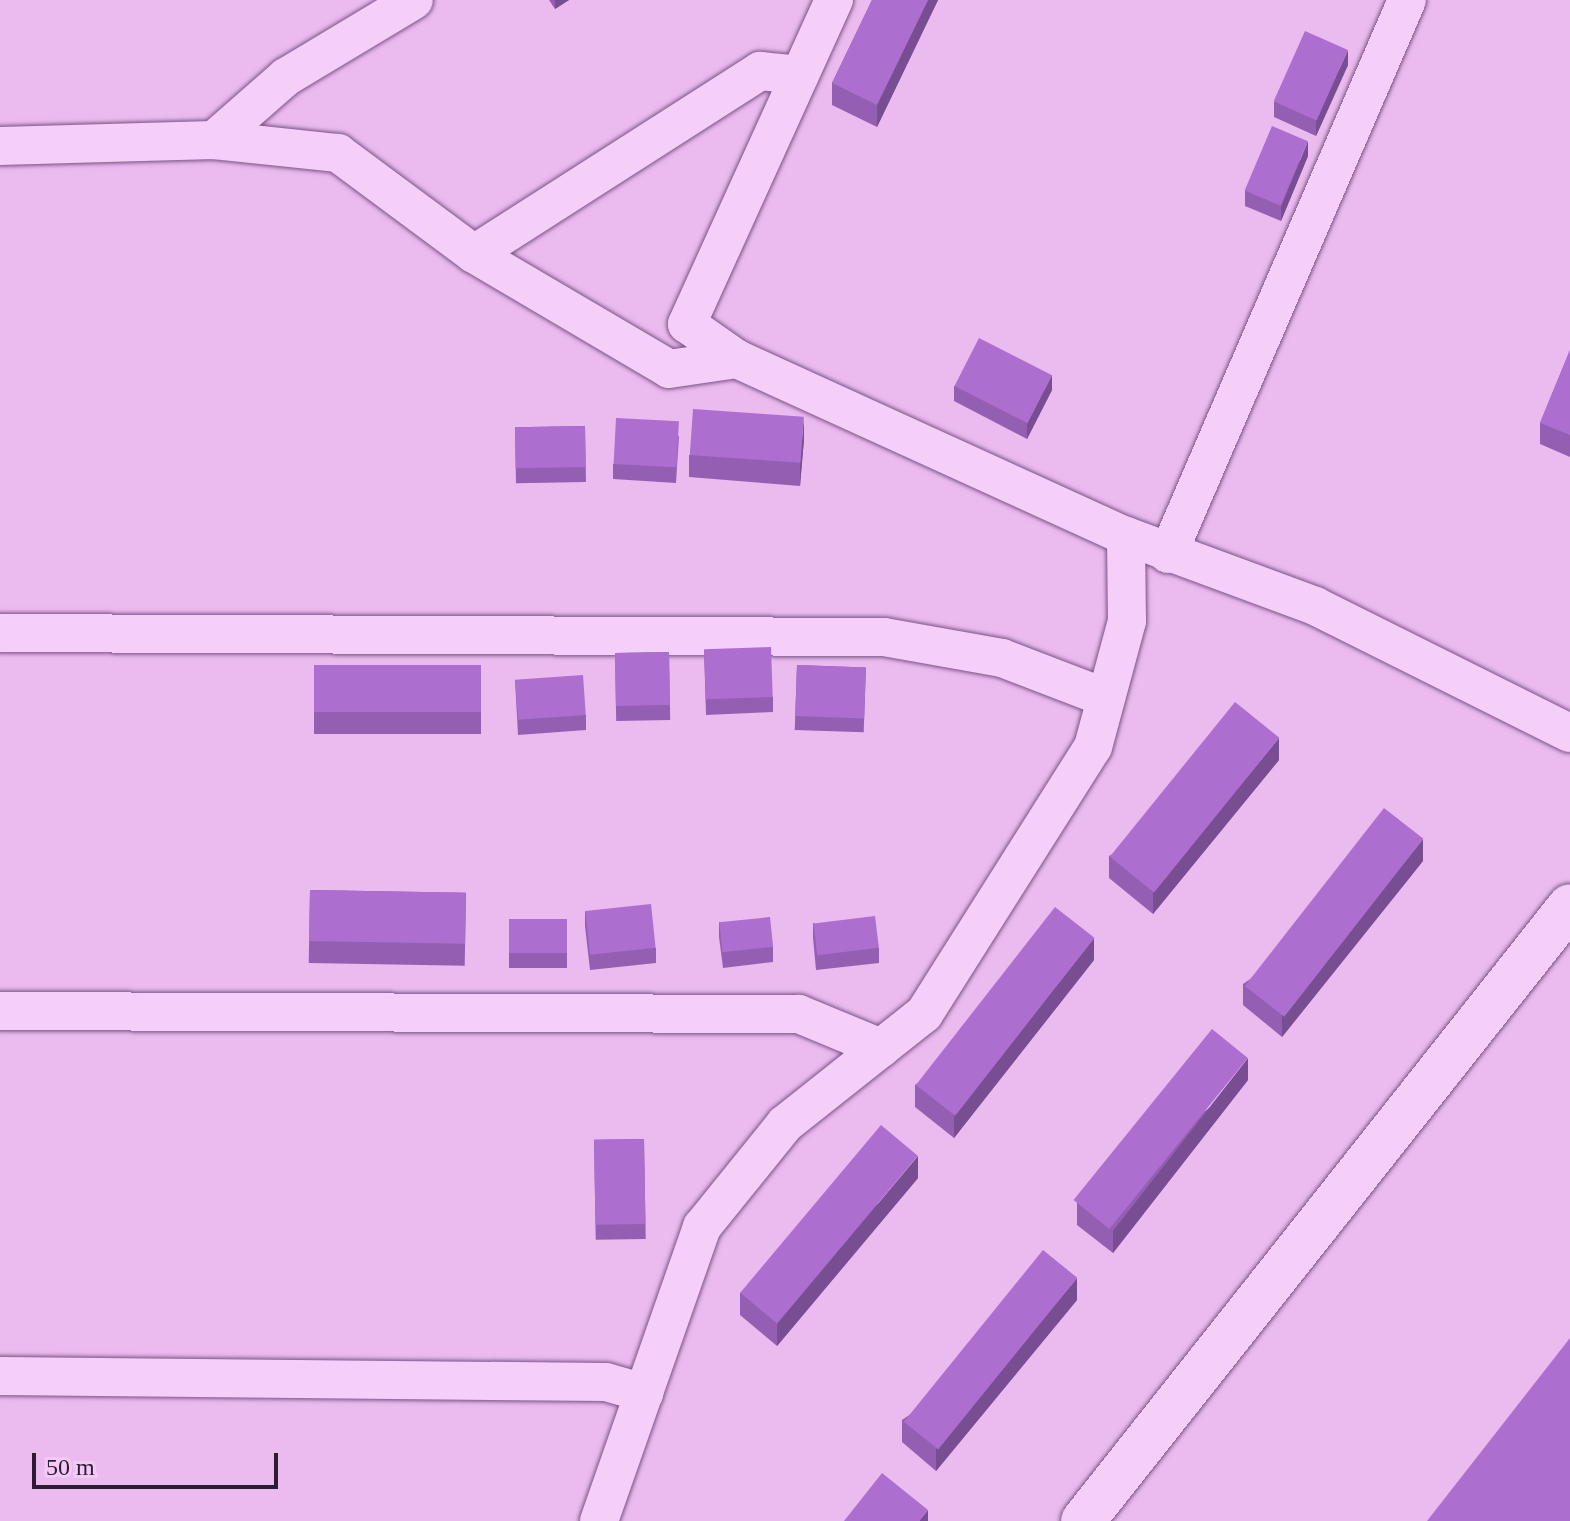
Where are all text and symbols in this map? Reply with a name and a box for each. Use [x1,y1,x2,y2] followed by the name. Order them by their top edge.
[36,1437,282,1487] scale bar
[46,1454,95,1480] text: 50 m

